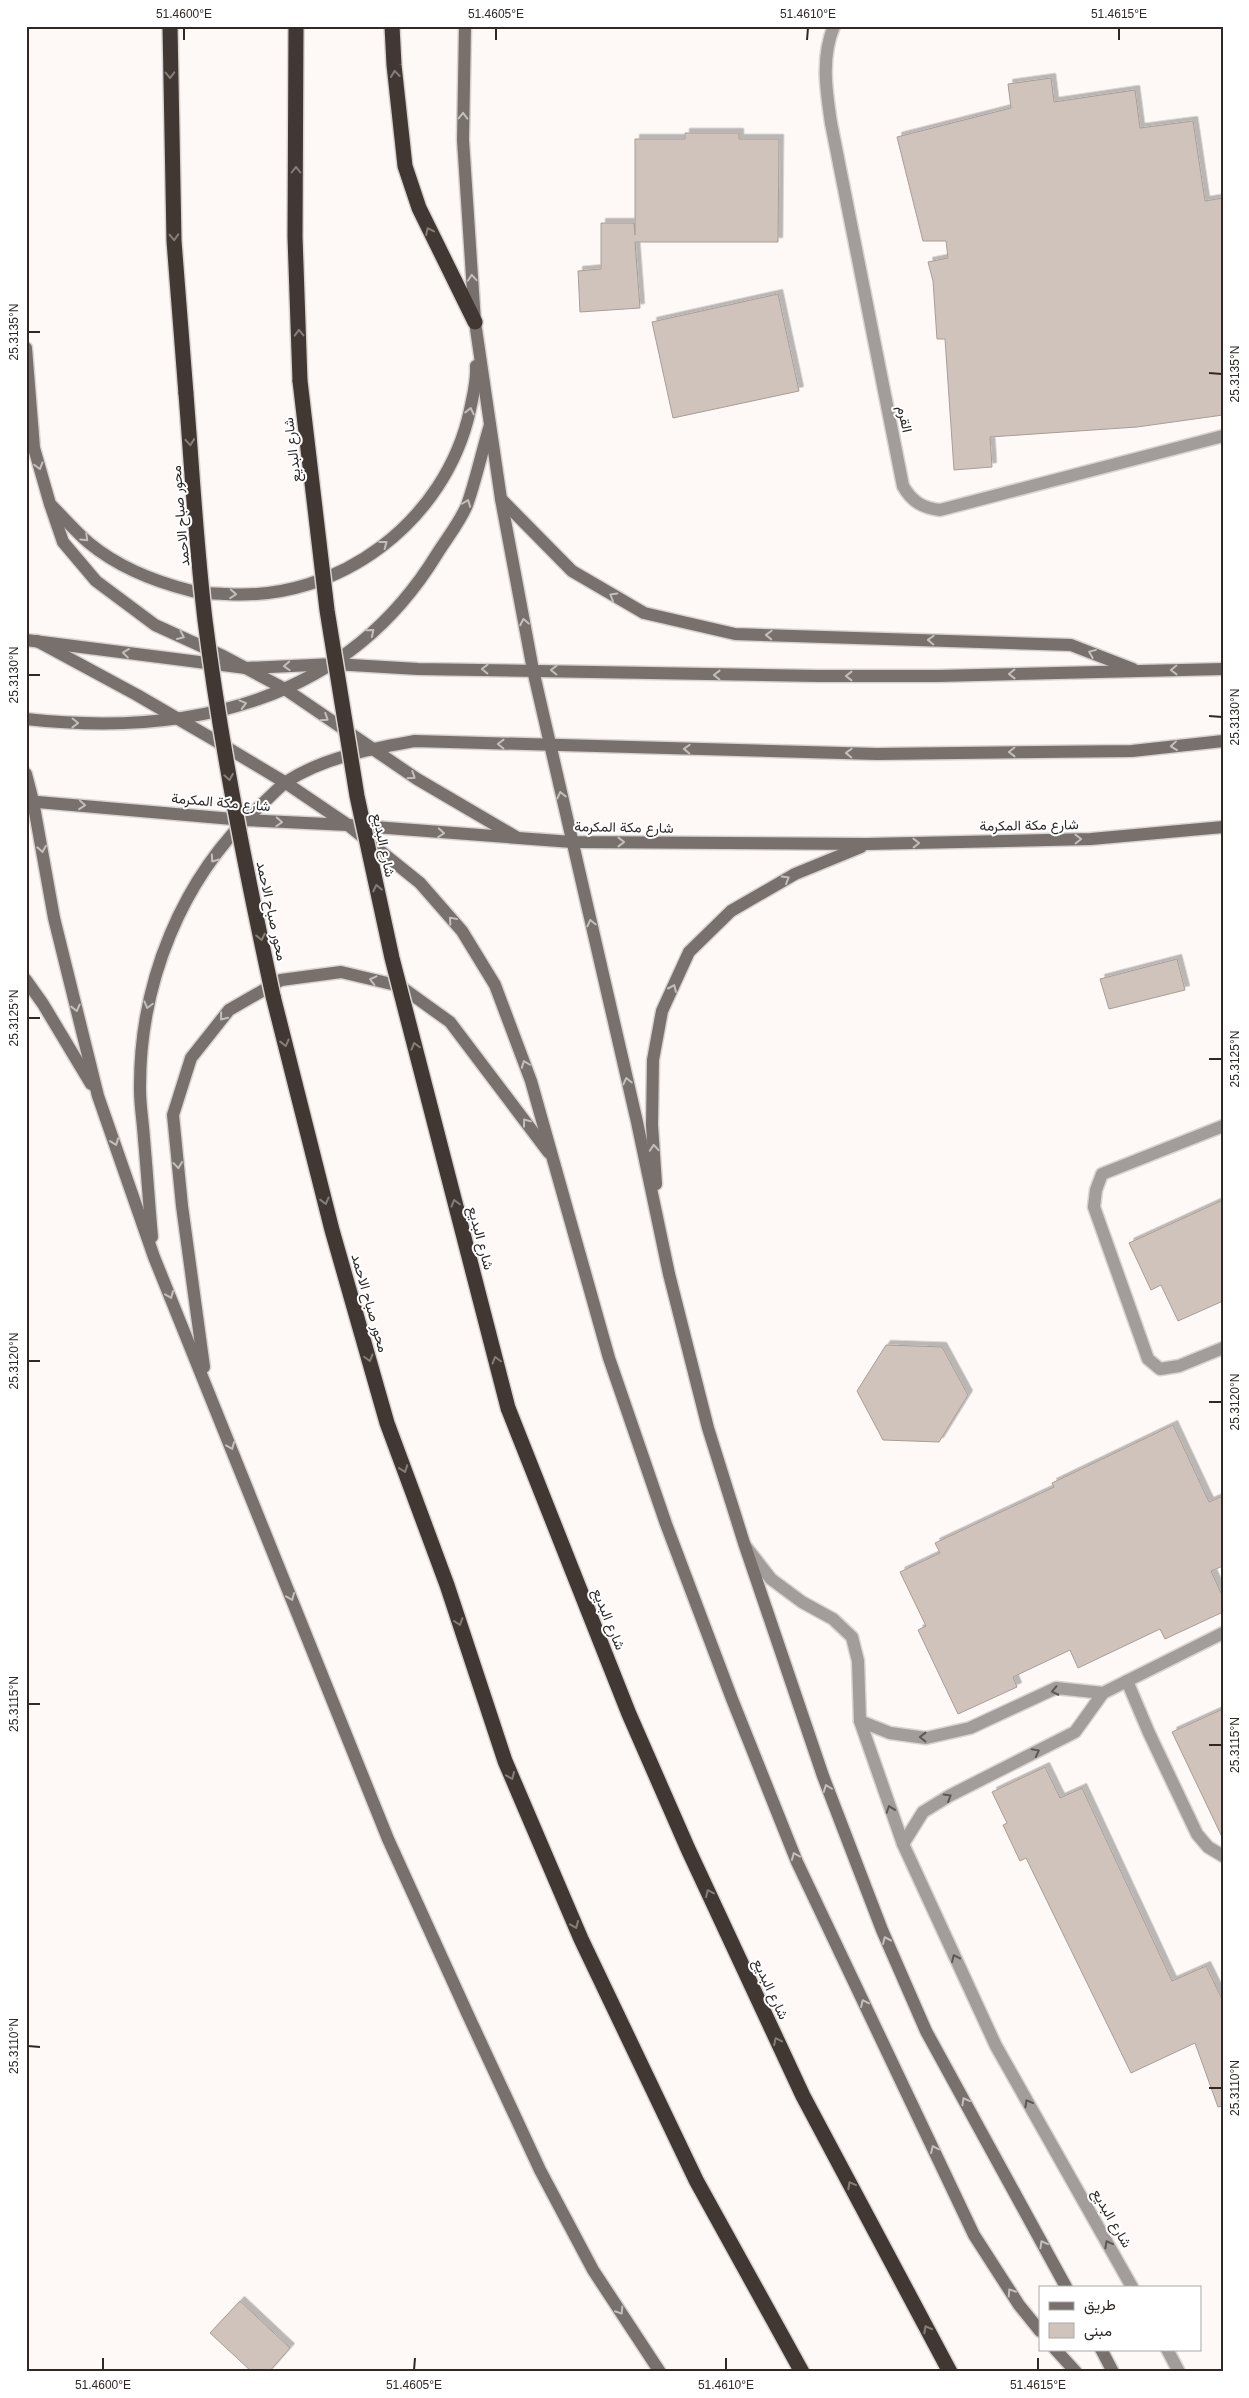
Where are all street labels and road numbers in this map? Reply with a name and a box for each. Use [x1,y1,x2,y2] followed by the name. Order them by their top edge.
[893,404,916,434] street label: القرم
[280,416,307,483] street label: شارع البديع
[168,465,195,567] street label: محور صباح الاحمد
[171,790,271,817] street label: شارع مكة المكرمة
[366,811,399,879] street label: شارع البديع
[979,816,1079,837] street label: شارع مكة المكرمة
[574,818,674,839] street label: شارع مكة المكرمة
[251,860,290,963] street label: محور صباح الاحمد
[462,1204,497,1272] street label: شارع البديع
[345,1252,392,1355] street label: محور صباح الاحمد
[587,1586,629,1653] street label: شارع البديع
[747,1956,792,2023] street label: شارع البديع
[1086,2186,1135,2252] street label: شارع البديع

